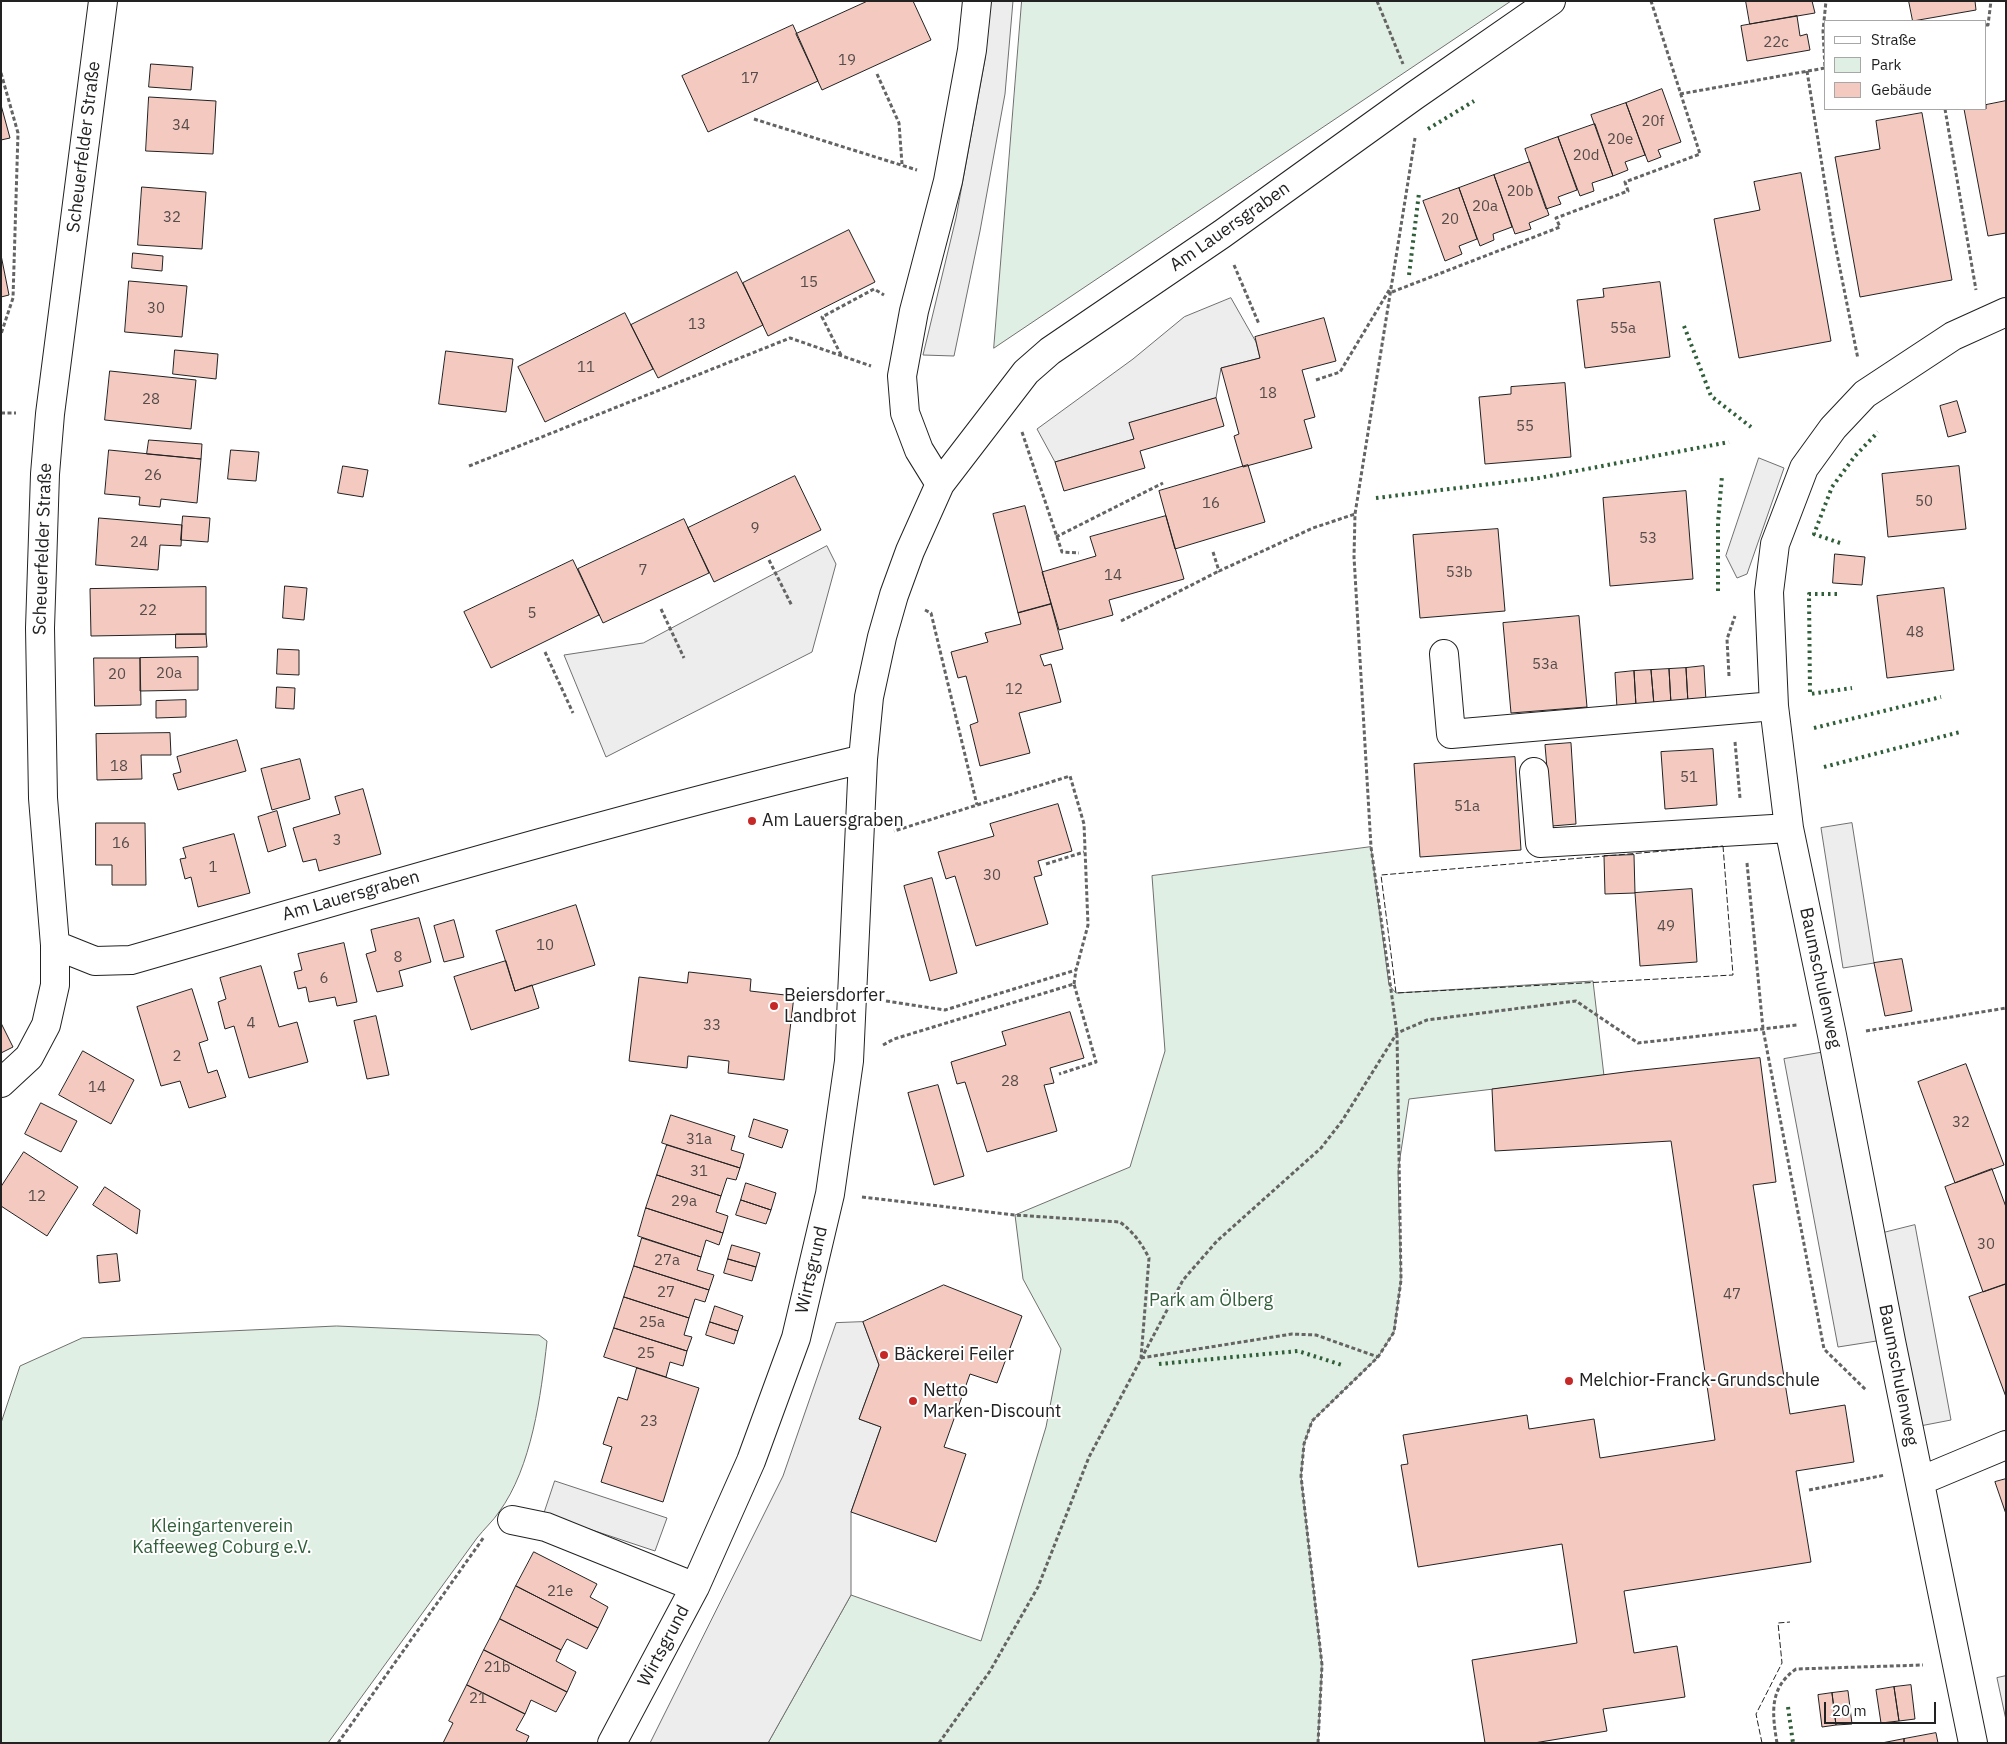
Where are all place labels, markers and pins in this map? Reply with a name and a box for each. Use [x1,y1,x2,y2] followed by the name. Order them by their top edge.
[762,810,904,832] place label: Am Lauersgraben
[746,815,758,827] marker: Am Lauersgraben
[784,985,885,1028] place label: Beiersdorfer Landbrot
[768,1000,780,1012] marker: Beiersdorfer Landbrot
[894,1344,1014,1366] place label: Bäckerei Feiler
[878,1349,890,1361] marker: Bäckerei Feiler
[1579,1370,1820,1392] place label: Melchior-Franck-Grundschule
[1563,1375,1575,1387] marker: Melchior-Franck-Grundschule
[923,1380,1061,1422] place label: Netto Marken-Discount
[907,1395,919,1407] marker: Netto Marken-Discount

